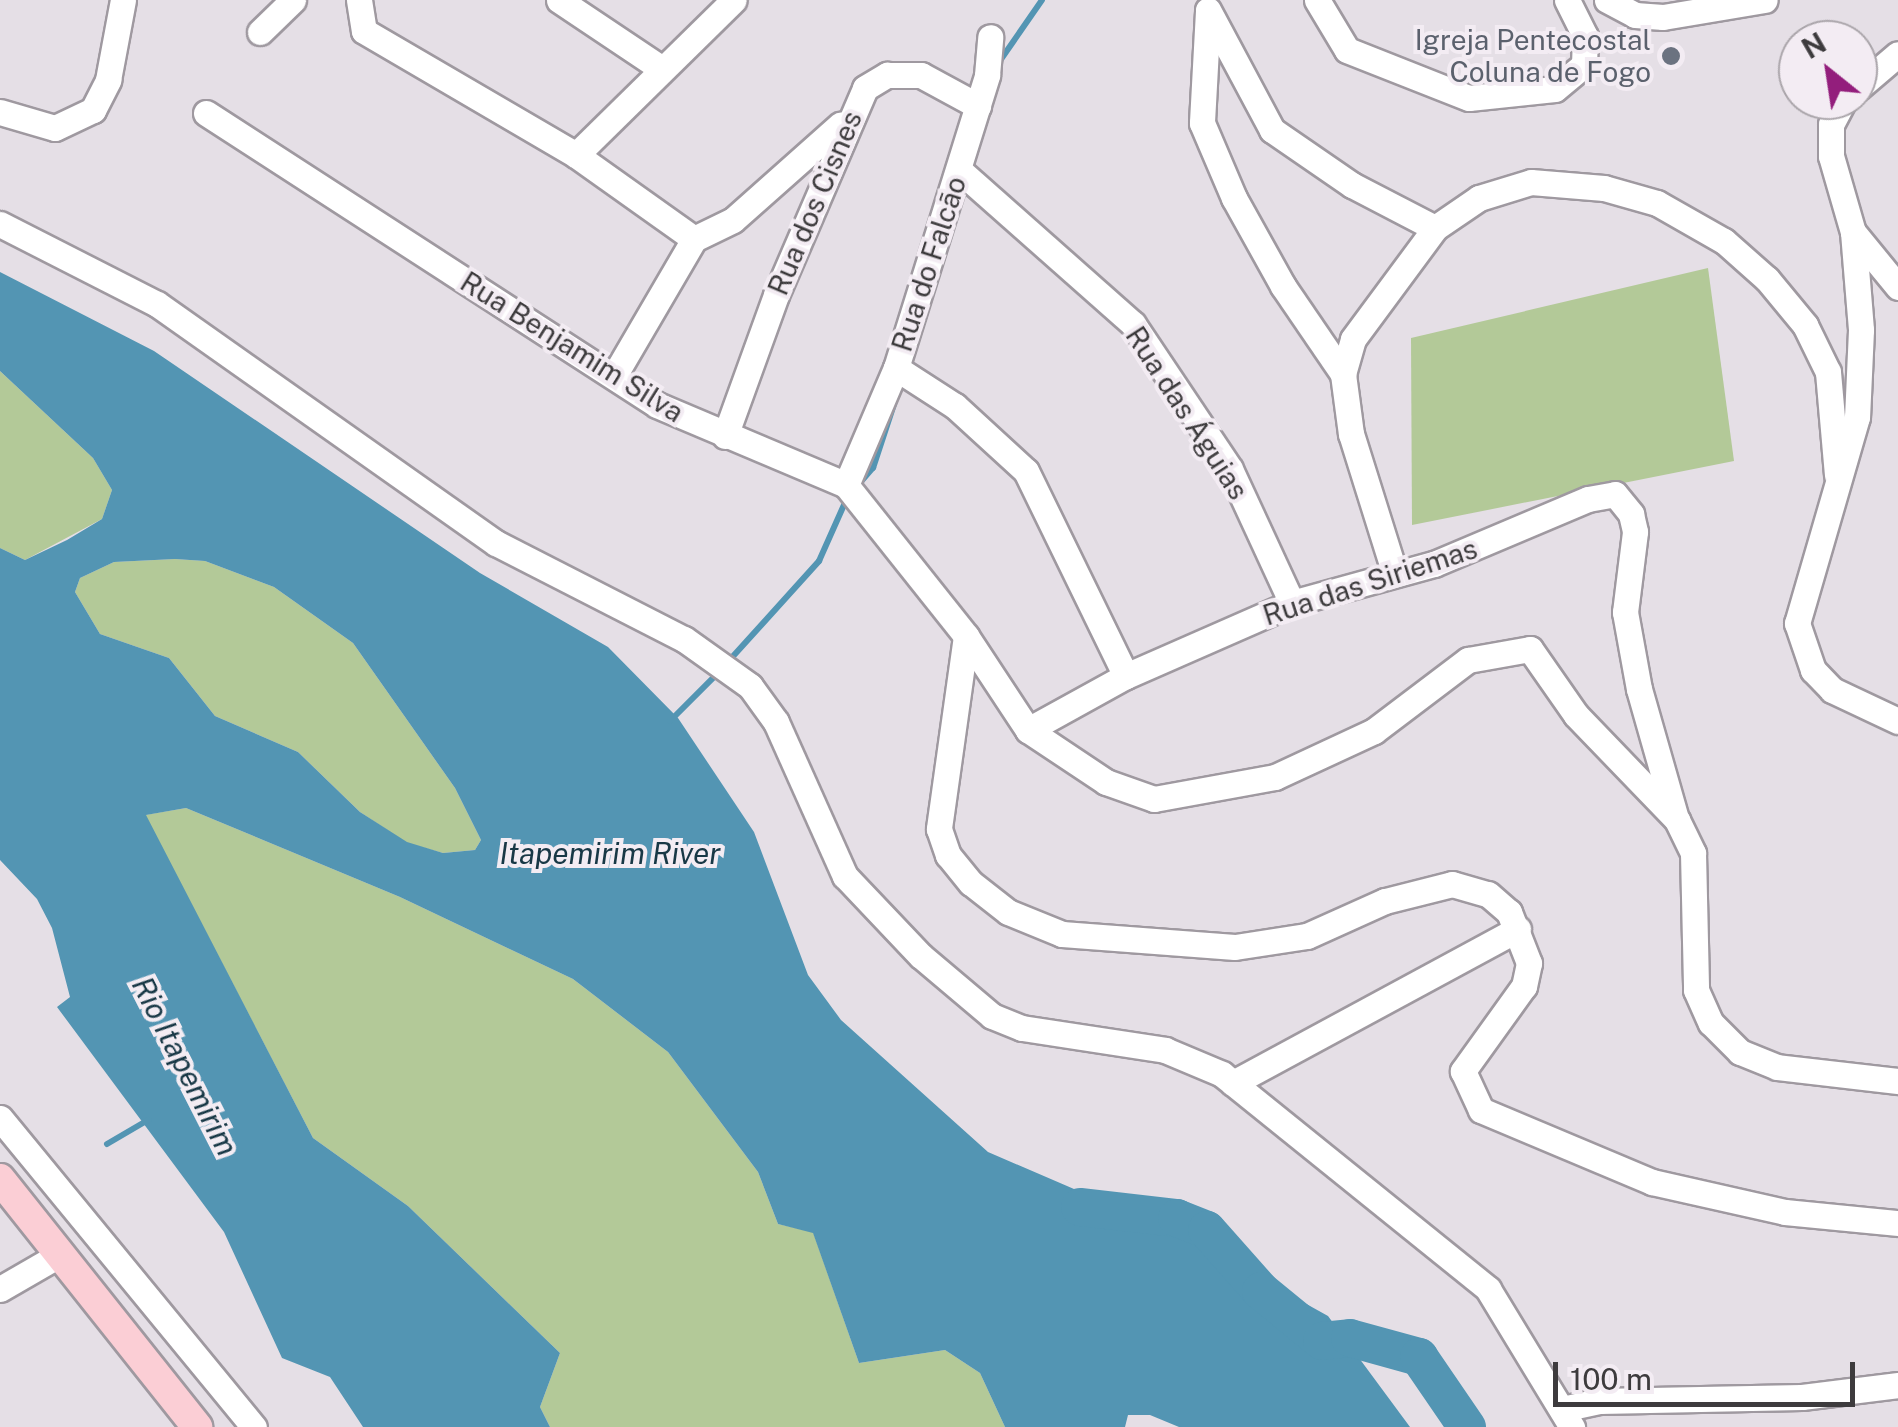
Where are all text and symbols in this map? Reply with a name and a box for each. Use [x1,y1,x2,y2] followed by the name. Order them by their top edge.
[1778,20,1878,120] north arrow
[1415,23,1651,89] place label: Igreja Pentecostal Coluna de Fogo
[1796,26,1831,65] text: N
[1660,45,1682,67] marker: Igreja Pentecostal Coluna de Fogo
[761,106,869,300] street label: Rua dos Cisnes
[885,172,973,356] street label: Rua do Falcão
[454,265,690,429] street label: Rua Benjamim Silva
[1119,320,1255,506] street label: Rua das Águias
[1258,531,1482,633] street label: Rua das Siriemas
[499,835,721,871] water label: Itapemirim River
[125,971,245,1161] water label: Rio Itapemirim
[1558,1342,1860,1404] scale bar
[1570,1361,1652,1397] text: 100 m

